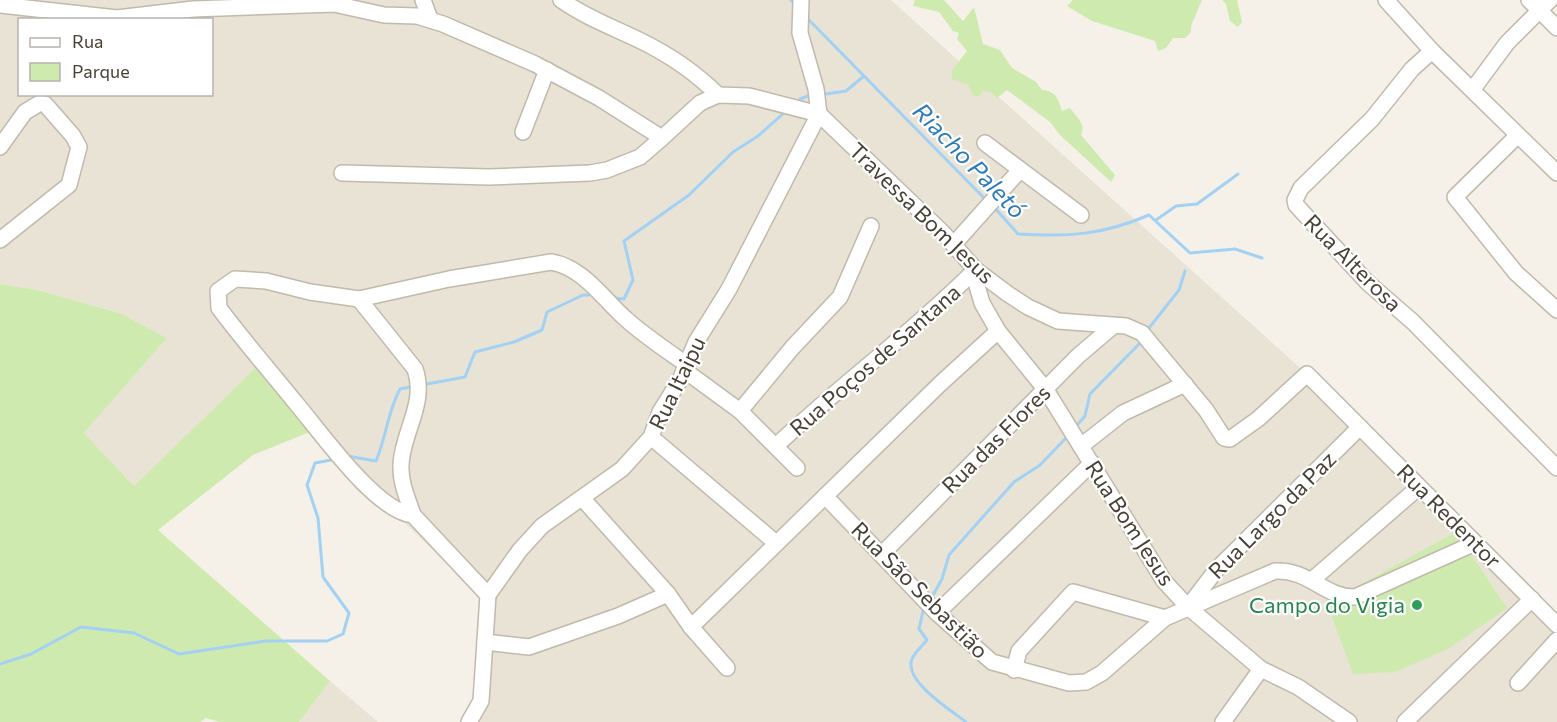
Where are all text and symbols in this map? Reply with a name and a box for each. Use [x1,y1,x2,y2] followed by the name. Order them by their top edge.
[18,18,213,96] legend
[72,30,103,52] text: Rua
[72,60,130,82] text: Parque
[908,96,1032,224] water label: Riacho Paletó
[844,136,1001,289] street label: Travessa Bom Jesus
[1299,208,1408,317] street label: Rua Alterosa
[784,278,966,441] street label: Rua Poços de Santana
[642,332,711,434] street label: Rua Itaipu
[936,379,1056,499] street label: Rua das Flores
[1202,445,1341,584] street label: Rua Largo da Paz
[1080,455,1181,590] street label: Rua Bom Jesus
[1392,458,1507,573] street label: Rua Redentor
[846,516,994,664] street label: Rua São Sebastião
[1249,591,1405,618] place label: Campo do Vigia
[1410,598,1424,612] marker: Campo do Vigia

